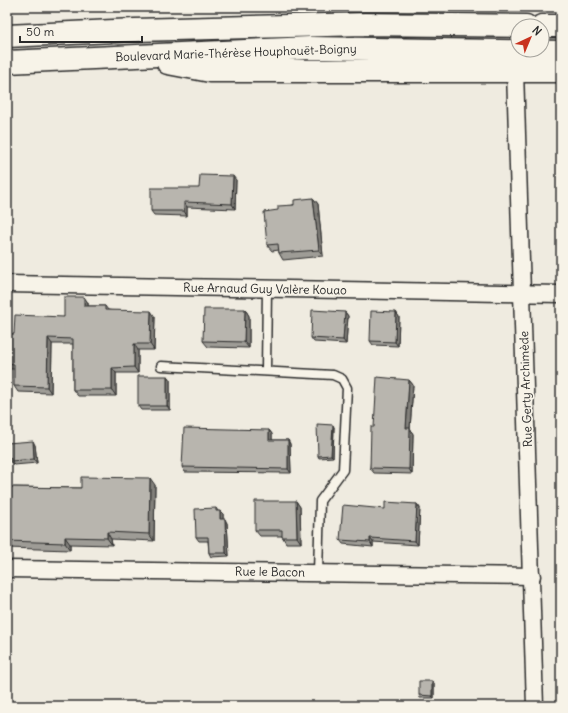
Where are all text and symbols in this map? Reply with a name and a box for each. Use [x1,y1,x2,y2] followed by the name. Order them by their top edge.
[20,18,142,44] scale bar
[510,18,550,58] north arrow
[529,23,545,38] text: N
[26,24,55,39] text: 50 m
[115,41,357,64] street label: Boulevard Marie-Thérèse Houphouët-Boigny
[183,280,347,297] street label: Rue Arnaud Guy Valère Kouao
[516,331,535,447] street label: Rue Gerty Archimède
[235,563,305,580] street label: Rue le Bacon

